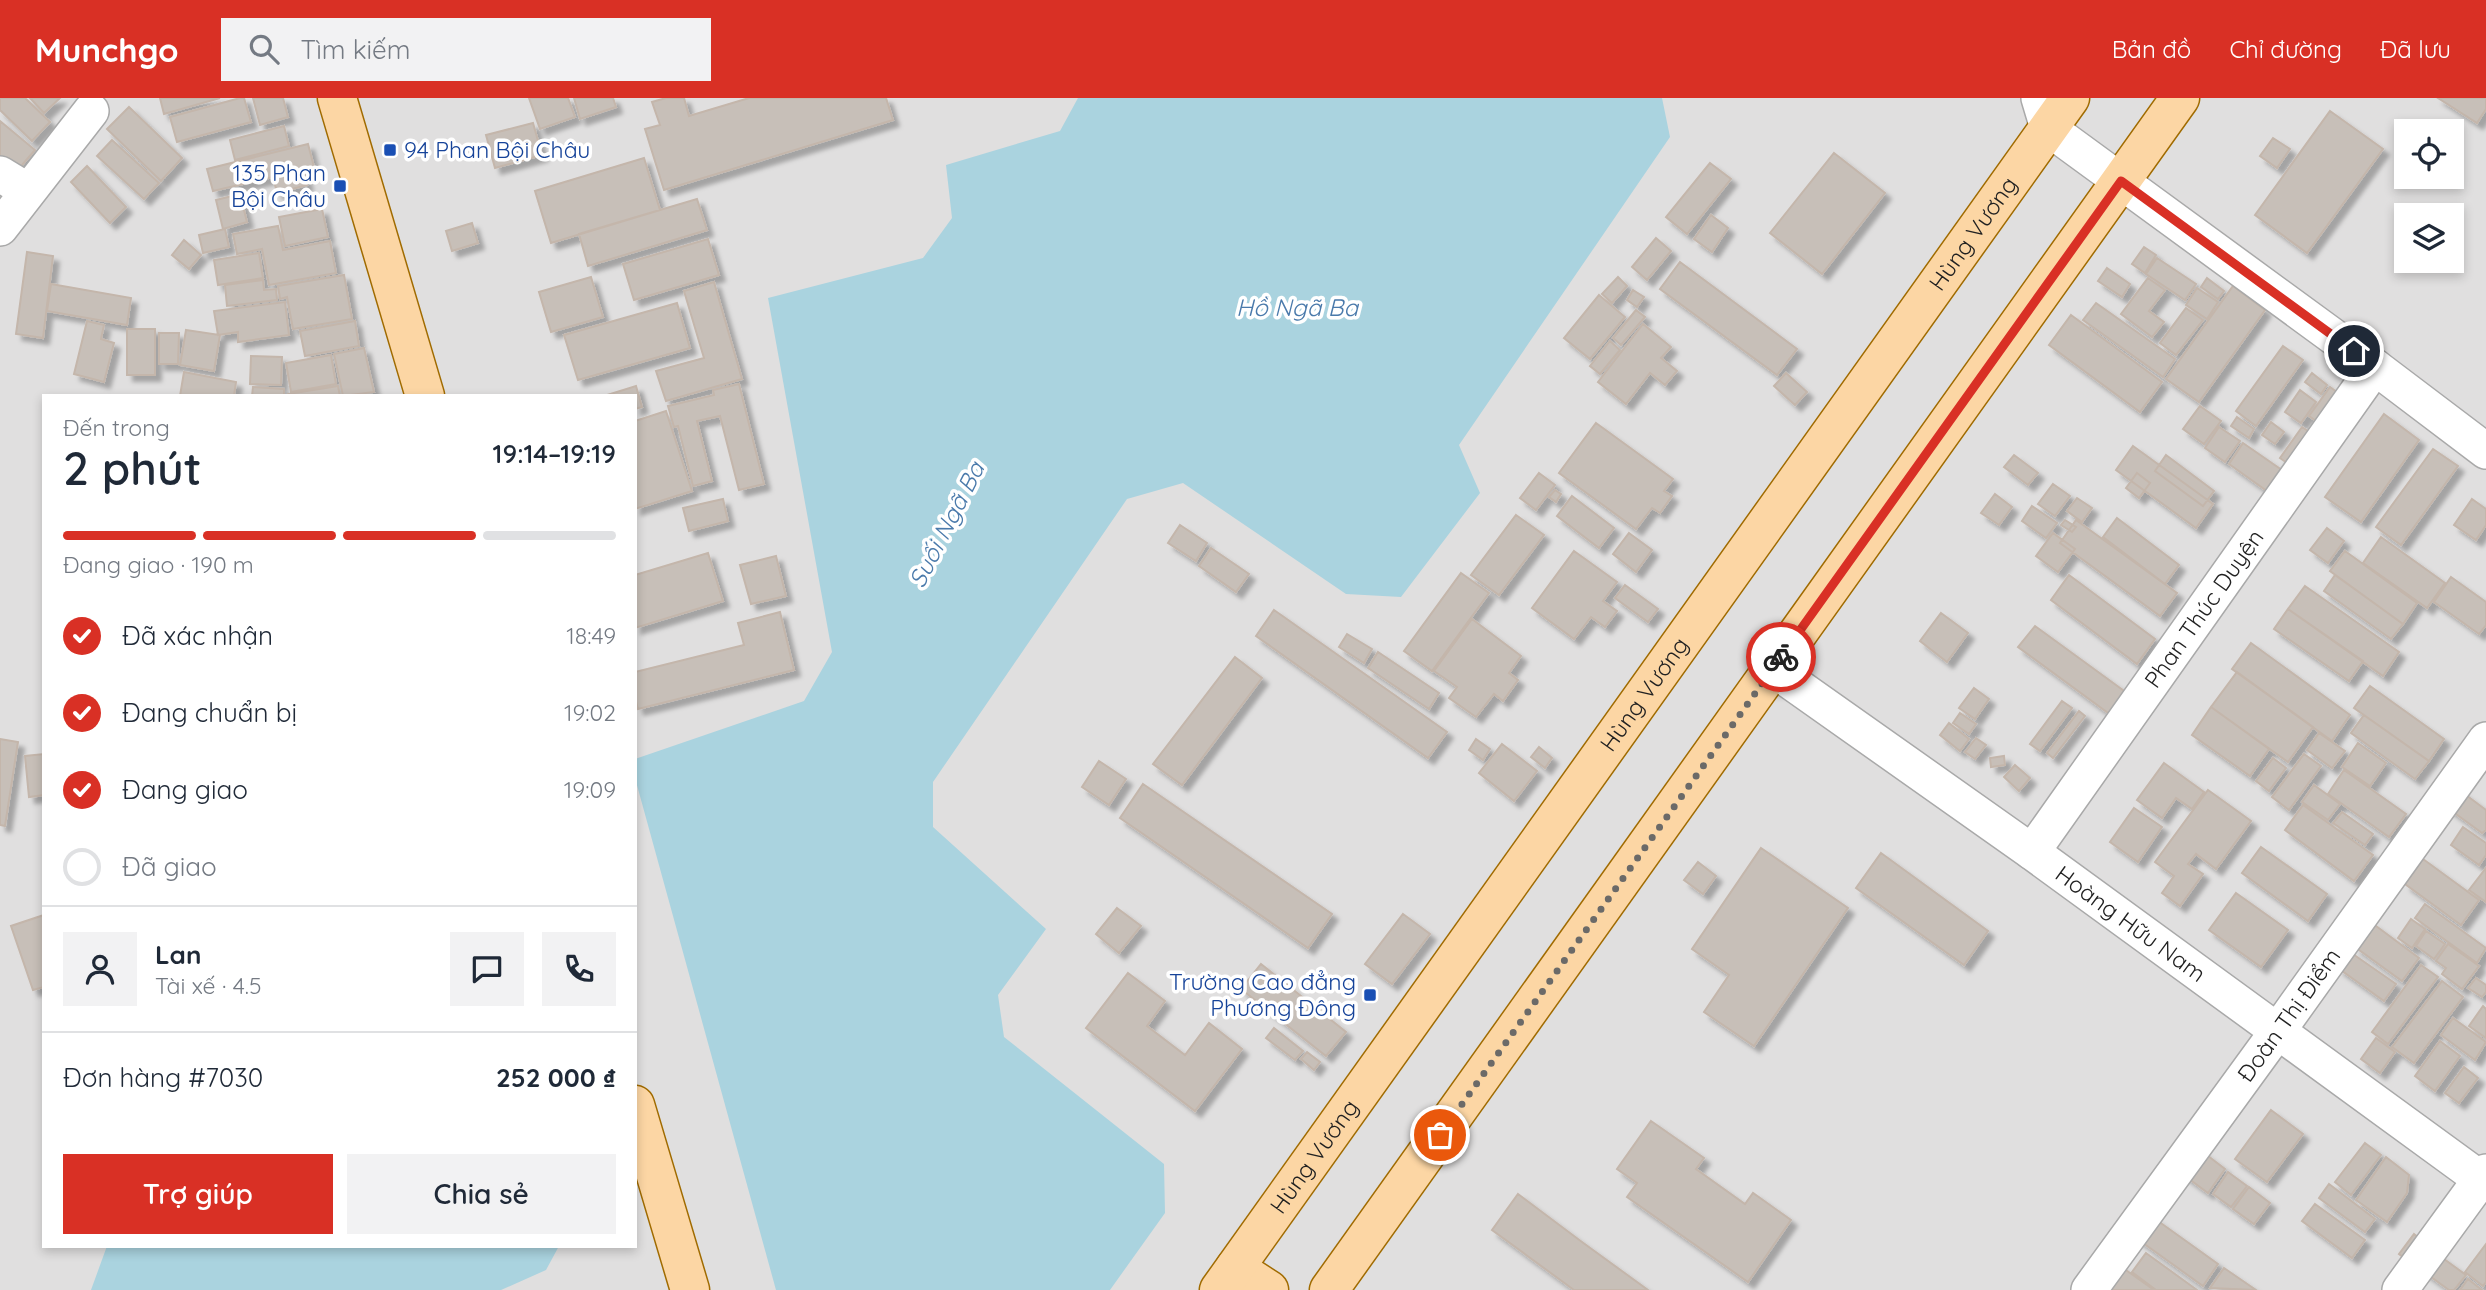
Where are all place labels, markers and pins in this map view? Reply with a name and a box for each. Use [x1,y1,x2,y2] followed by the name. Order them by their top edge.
[404,135,590,164] place label: 94 Phan Bội Châu
[382,142,398,158] marker: 94 Phan Bội Châu
[231,158,326,213] place label: 135 Phan Bội Châu
[332,178,348,194] marker: 135 Phan Bội Châu
[2324,321,2384,381] pin
[1169,967,1356,1022] place label: Trường Cao đẳng Phương Đông
[1362,987,1378,1003] marker: Trường Cao đẳng Phương Đông
[1410,1105,1470,1165] pin

